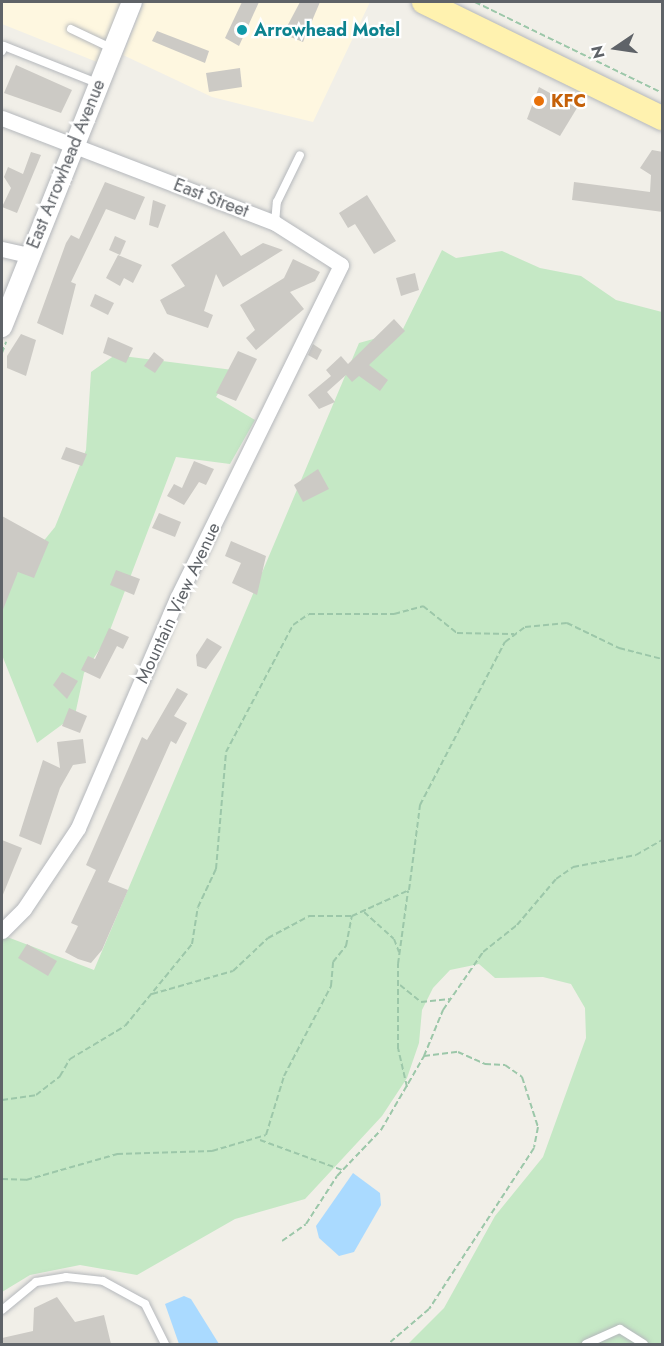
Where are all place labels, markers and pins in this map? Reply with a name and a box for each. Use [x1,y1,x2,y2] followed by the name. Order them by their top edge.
[254,19,400,41] place label: Arrowhead Motel
[235,23,249,37] marker: Arrowhead Motel
[551,90,586,112] place label: KFC
[532,94,546,108] marker: KFC

